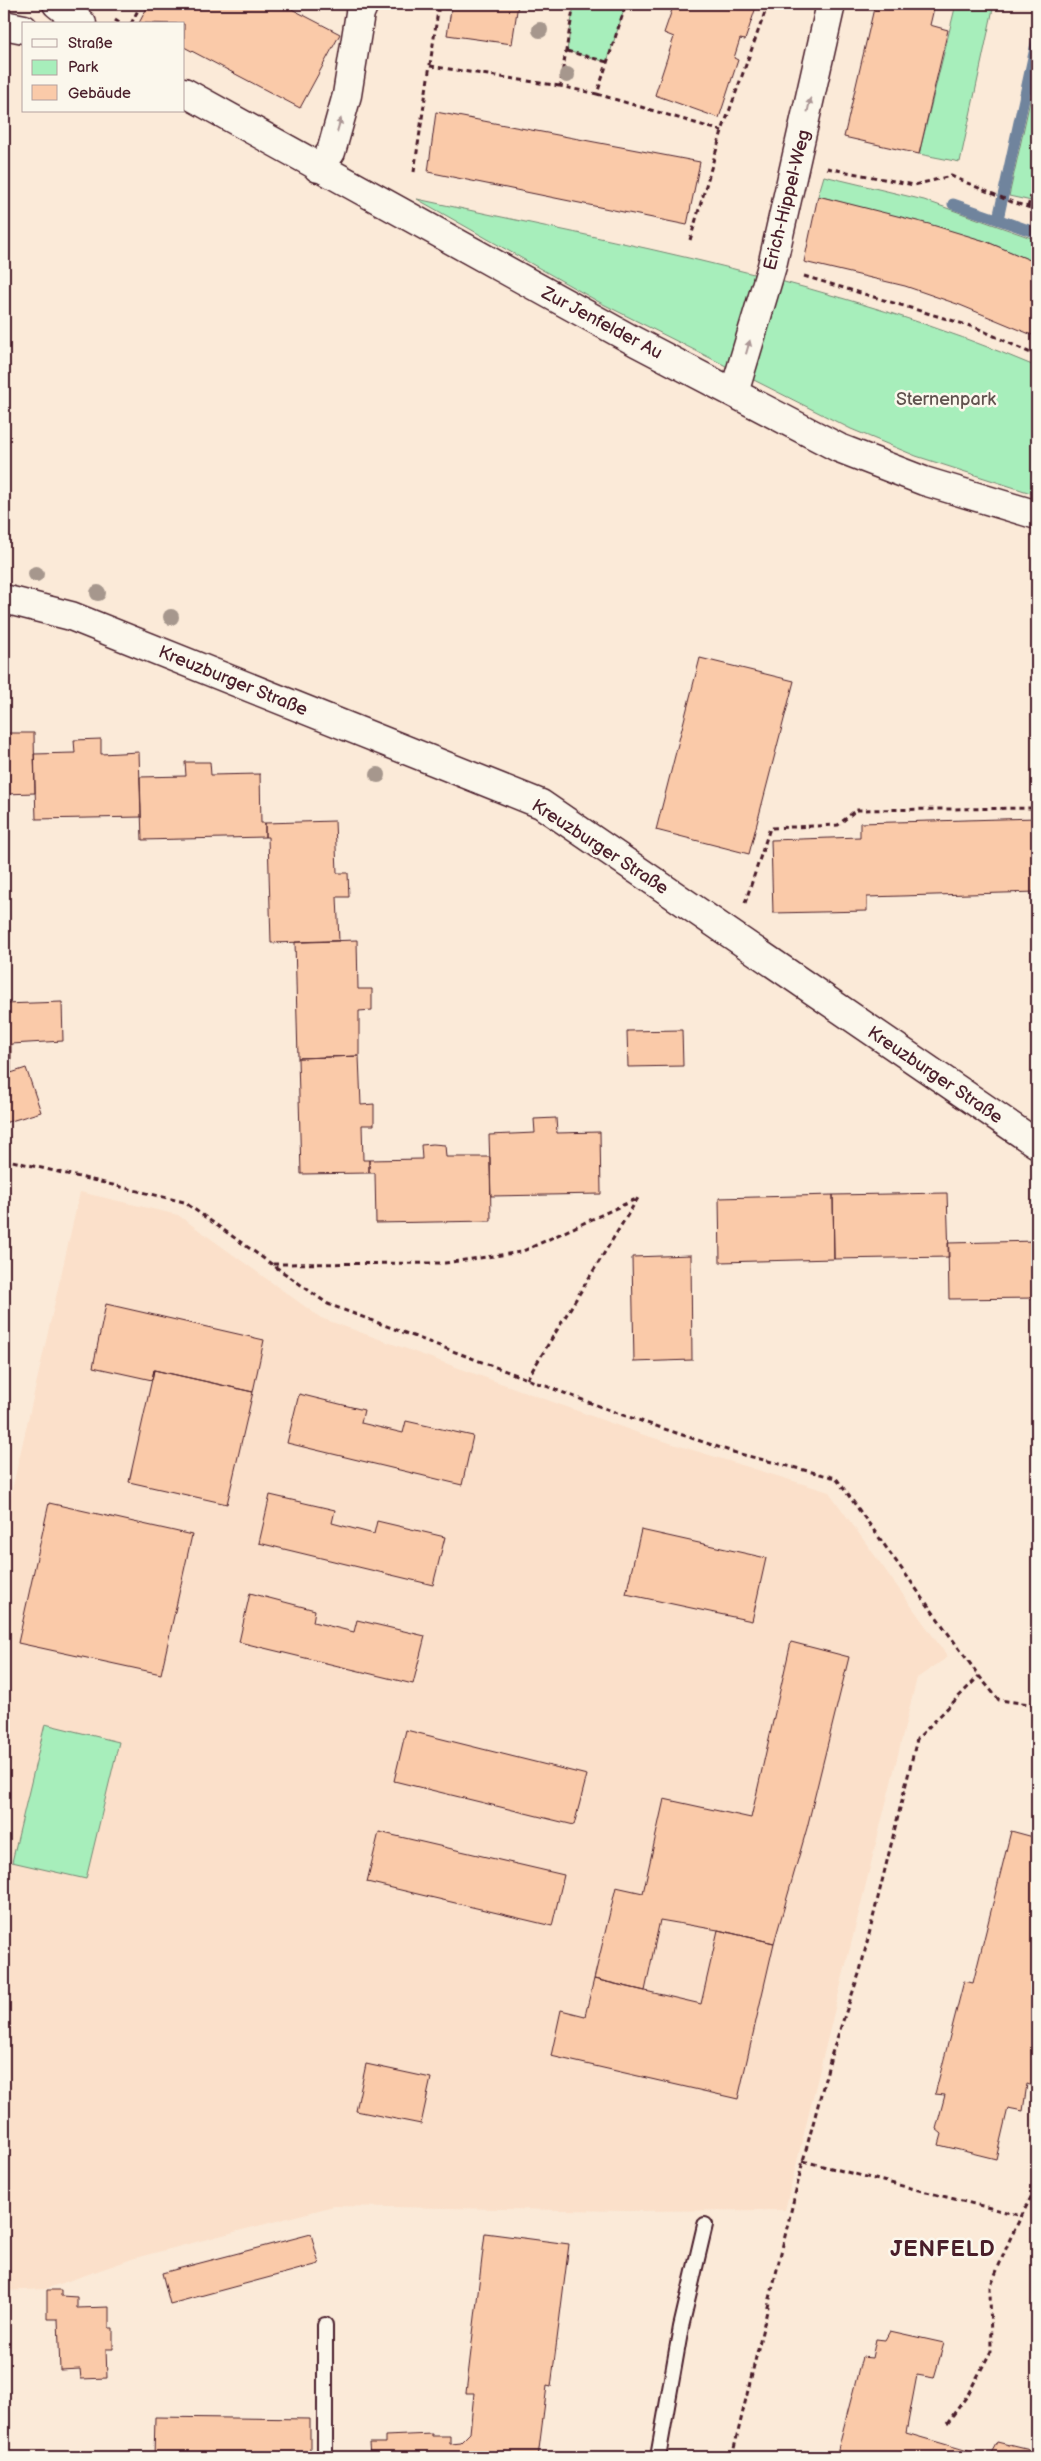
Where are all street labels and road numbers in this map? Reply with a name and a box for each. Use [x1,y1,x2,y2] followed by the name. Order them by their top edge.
[759,128,815,272] street label: Erich-Hippel-Weg
[537,282,666,364] street label: Zur Jenfelder Au
[155,642,311,721] street label: Kreuzburger Straße
[528,795,673,899] street label: Kreuzburger Straße
[863,1022,1007,1128] street label: Kreuzburger Straße

